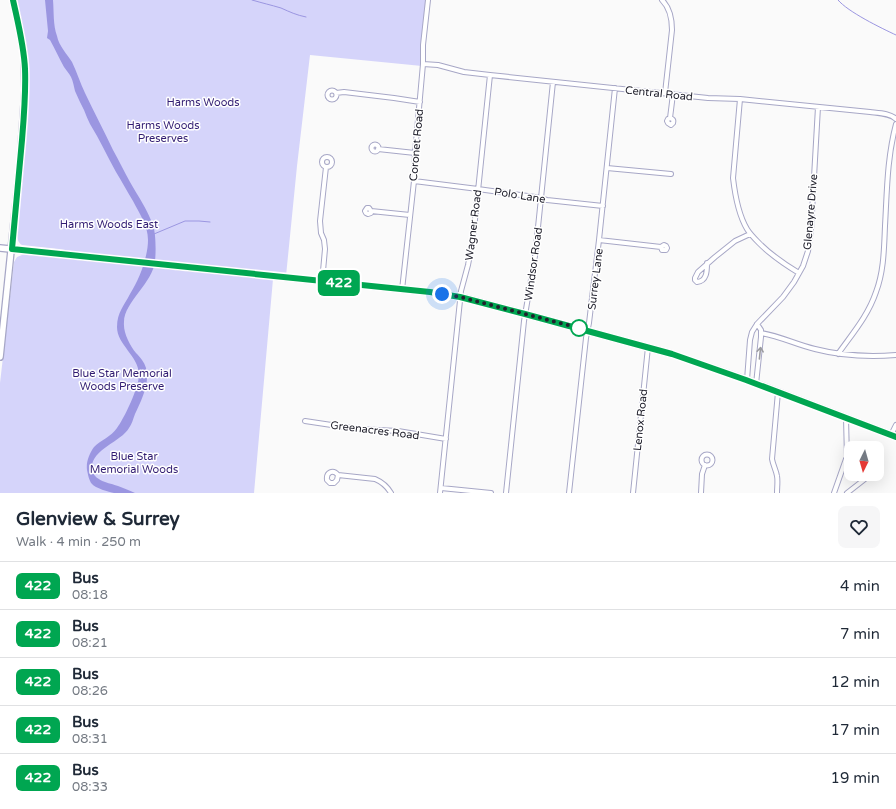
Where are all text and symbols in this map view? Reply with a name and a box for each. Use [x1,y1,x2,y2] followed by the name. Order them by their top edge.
[624,83,694,104] street label: Central Road
[166,96,240,109] park label: Harms Woods
[407,108,426,182] street label: Coronet Road
[126,119,200,145] park label: Harms Woods Preserves
[801,174,820,251] street label: Glenayre Drive
[493,185,546,206] street label: Polo Lane
[463,189,484,261] street label: Wagner Road
[60,218,158,231] park label: Harms Woods East
[522,226,545,302] street label: Windsor Road
[585,247,606,311] street label: Surrey Lane
[316,270,362,296] line badge: 422
[326,274,352,291] text: 422
[432,284,452,304] your location
[570,319,588,337] unlabelled marker
[756,347,763,360] one-way arrow
[72,367,172,393] park label: Blue Star Memorial Woods Preserve
[631,388,650,452] street label: Lenox Road
[330,419,420,442] street label: Greenacres Road
[844,441,884,481] north arrow
[844,441,884,481] map controls
[90,450,178,476] park label: Blue Star Memorial Woods
[838,506,880,548] button: heart
[16,508,180,530] text: Glenview & Surrey
[16,534,141,550] text: Walk · 4 min · 250 m
[72,569,99,587] text: Bus
[25,577,51,594] text: 422
[840,577,880,595] text: 4 min
[72,587,108,603] text: 08:18
[72,617,99,635] text: Bus
[25,625,51,642] text: 422
[840,625,880,643] text: 7 min
[72,635,108,651] text: 08:21
[72,665,99,683] text: Bus
[25,673,51,690] text: 422
[831,673,880,691] text: 12 min
[72,683,108,699] text: 08:26
[72,713,99,731] text: Bus
[25,721,51,738] text: 422
[831,721,880,739] text: 17 min
[72,731,108,747] text: 08:31
[72,761,99,779] text: Bus
[25,769,51,786] text: 422
[831,769,880,787] text: 19 min
[72,779,108,795] text: 08:33

